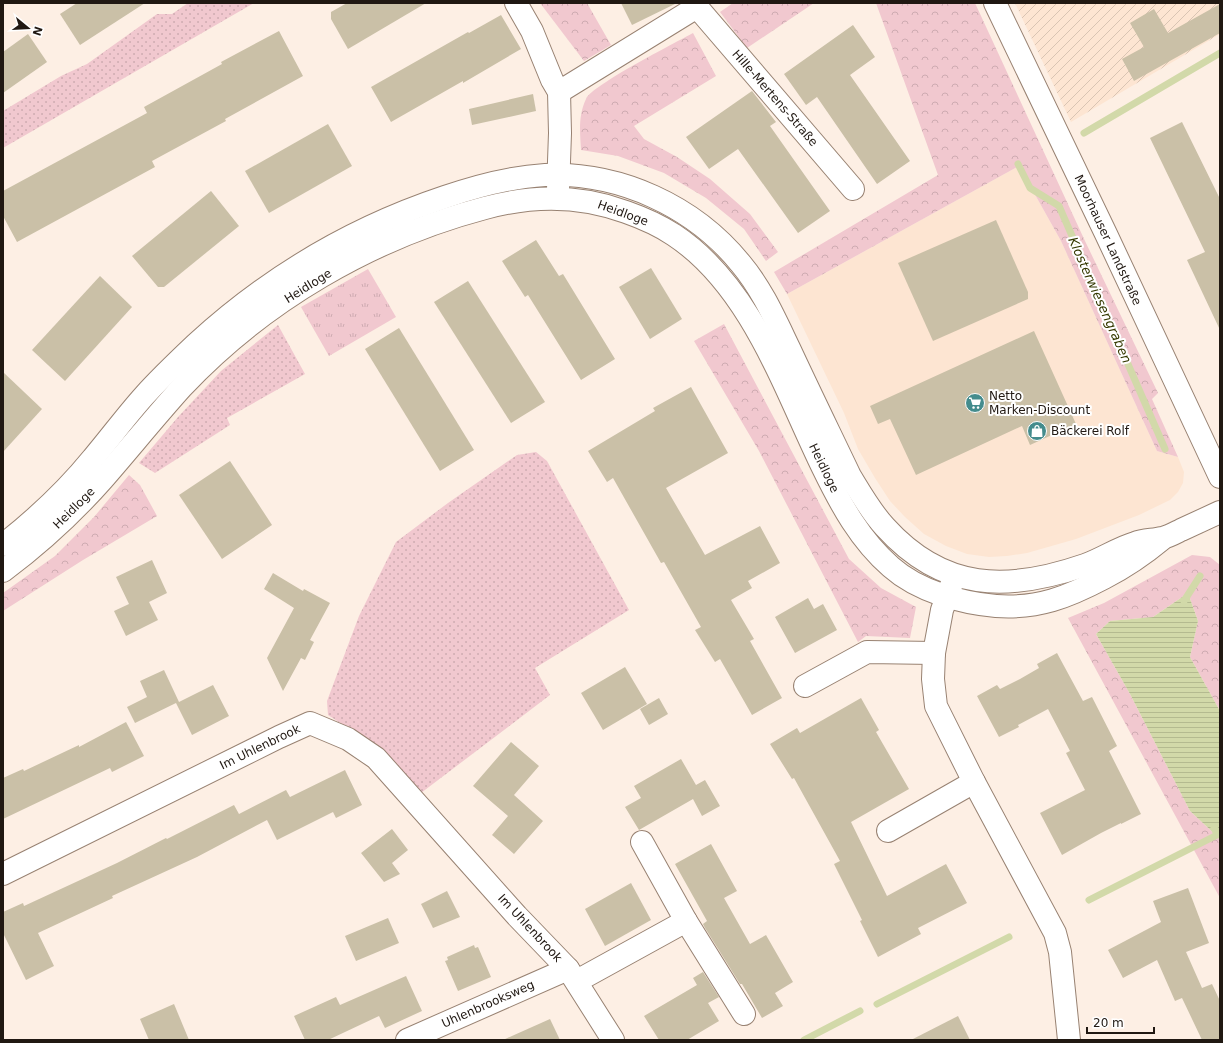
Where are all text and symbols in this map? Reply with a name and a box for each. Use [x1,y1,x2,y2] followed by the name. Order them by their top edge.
[8,8,48,48] north arrow
[29,25,45,37] text: N
[729,47,821,149] street label: Hille-Mertens-Straße
[1072,173,1144,307] street label: Moorhauser Landstraße
[596,197,650,229] street label: Heidloge
[1065,235,1135,365] water label: Klosterwiesengraben
[282,266,334,306] street label: Heidloge
[989,389,1090,417] place label: Netto Marken-Discount
[964,392,986,414] supermarket icon: Netto Marken-Discount
[1026,420,1048,442] shop icon: Bäckerei Rolf
[1051,424,1130,438] place label: Bäckerei Rolf
[806,441,842,495] street label: Heidloge
[50,484,98,532] street label: Heidloge
[218,721,303,773] street label: Im Uhlenbrook
[495,891,565,965] street label: Im Uhlenbrook
[440,977,536,1031] street label: Uhlenbrooksweg
[1087,1009,1154,1035] scale bar
[1093,1016,1124,1030] text: 20 m

